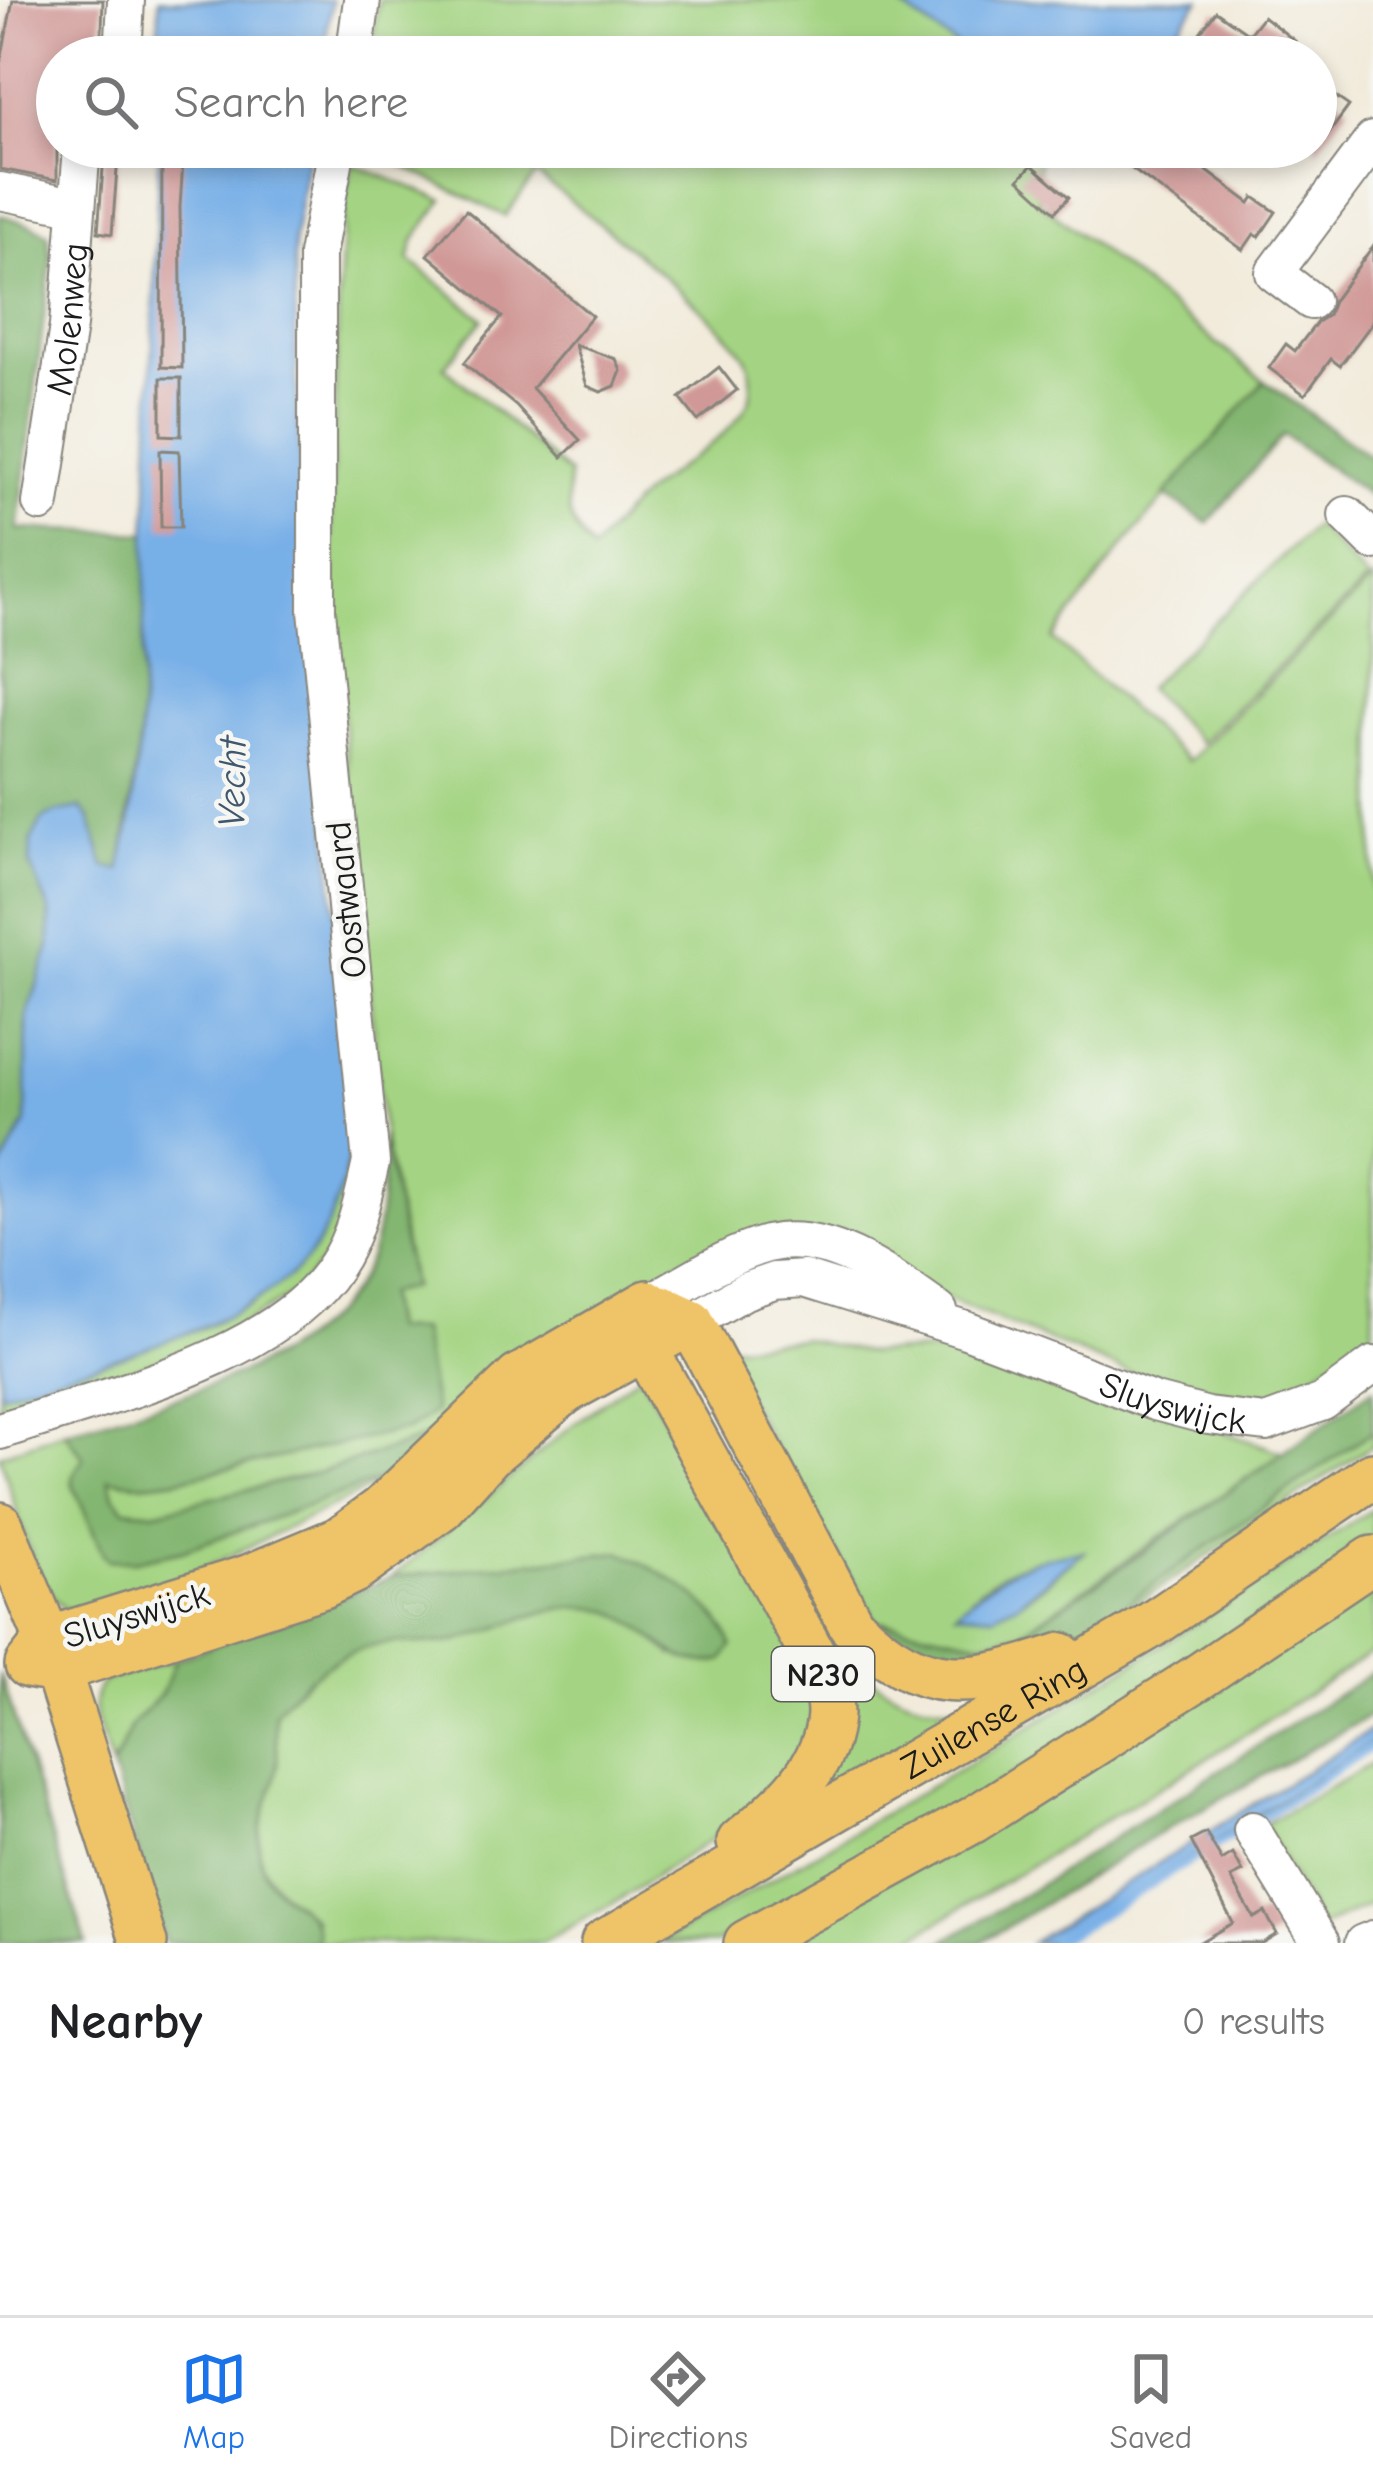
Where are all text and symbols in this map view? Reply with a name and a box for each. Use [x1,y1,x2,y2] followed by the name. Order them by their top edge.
[36,36,1337,168] search box
[78,69,144,135] icon: search
[174,76,408,128] text: Search here
[39,241,96,398] street label: Molenweg
[209,734,256,828] water label: Vecht
[318,819,375,980] street label: Oostwaard
[1094,1364,1249,1442] street label: Sluyswijck
[59,1574,215,1657] street label: Sluyswijck
[772,1647,874,1701] road number: N230
[894,1649,1094,1788] street label: Zuilense Ring
[48,1992,202,2051] text: Nearby
[1182,1999,1325,2044] text: 0 results
[181,2346,247,2456] tab: Map
[609,2346,748,2456] tab: Directions
[1110,2346,1192,2456] tab: Saved

